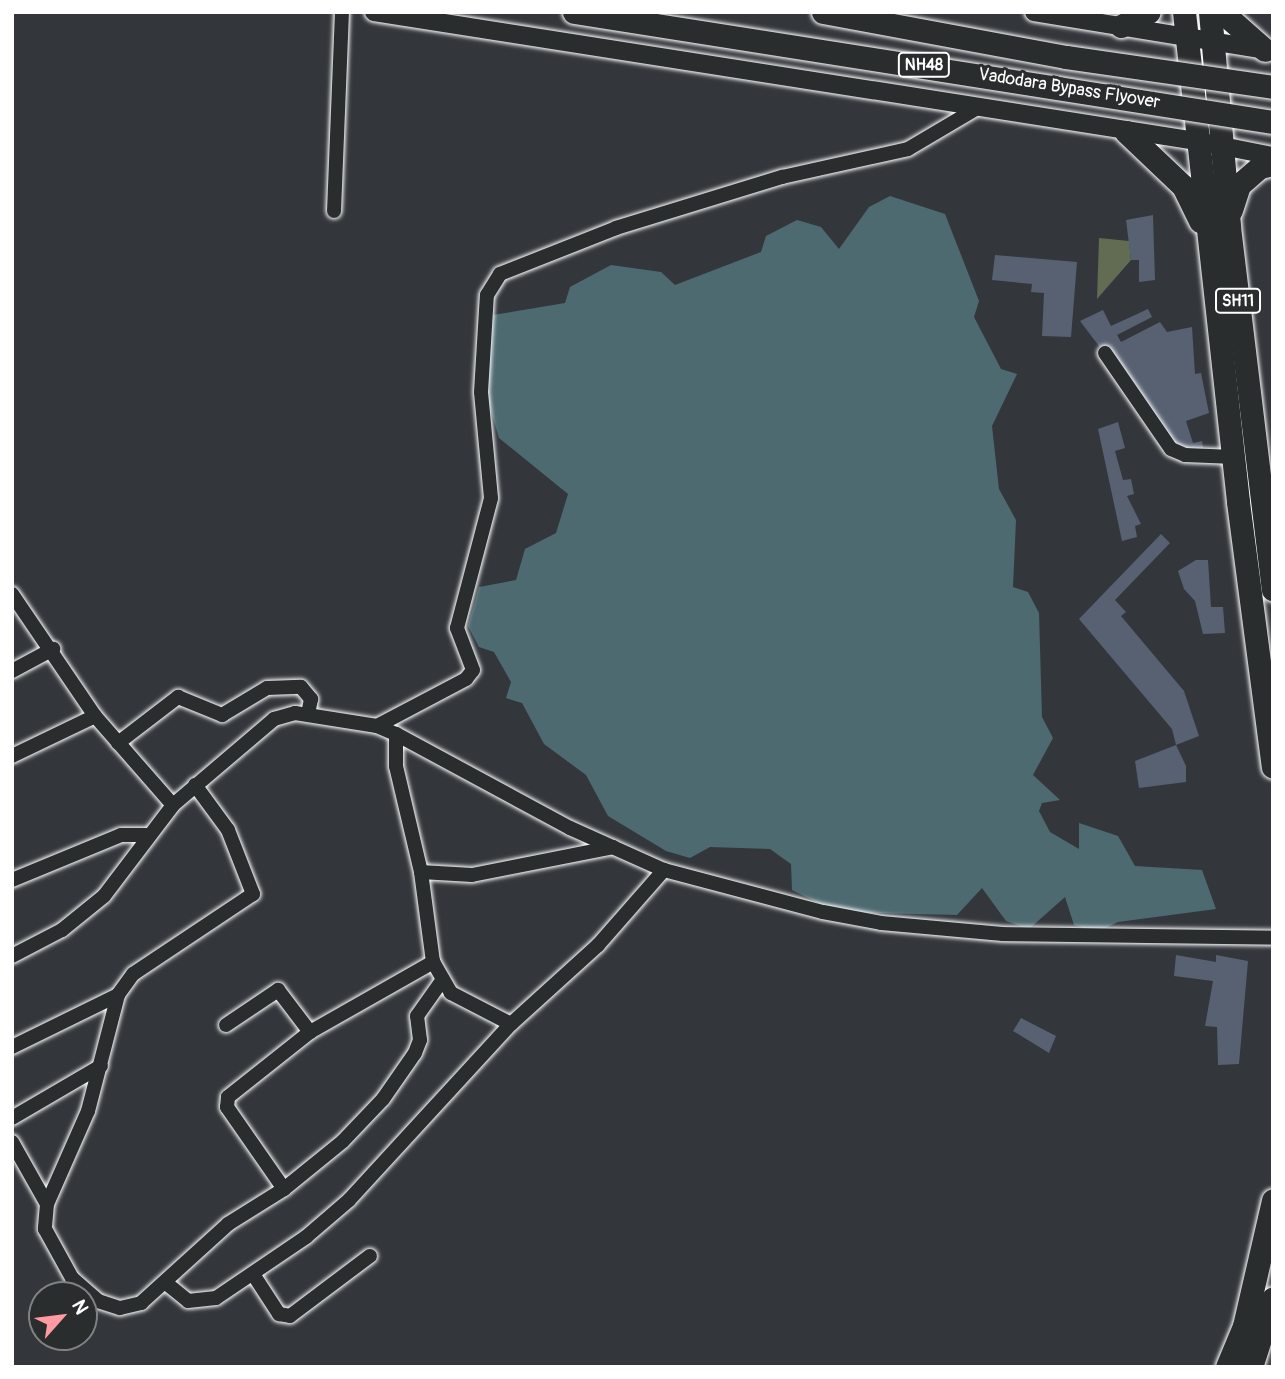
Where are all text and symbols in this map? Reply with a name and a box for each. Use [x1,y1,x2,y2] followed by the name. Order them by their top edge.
[898,53,950,78] road number: NH48
[977,64,1161,114] street label: Vadodara Bypass Flyover
[1214,288,1262,314] road number: SH11
[28,1281,98,1351] north arrow
[66,1296,93,1318] text: N

